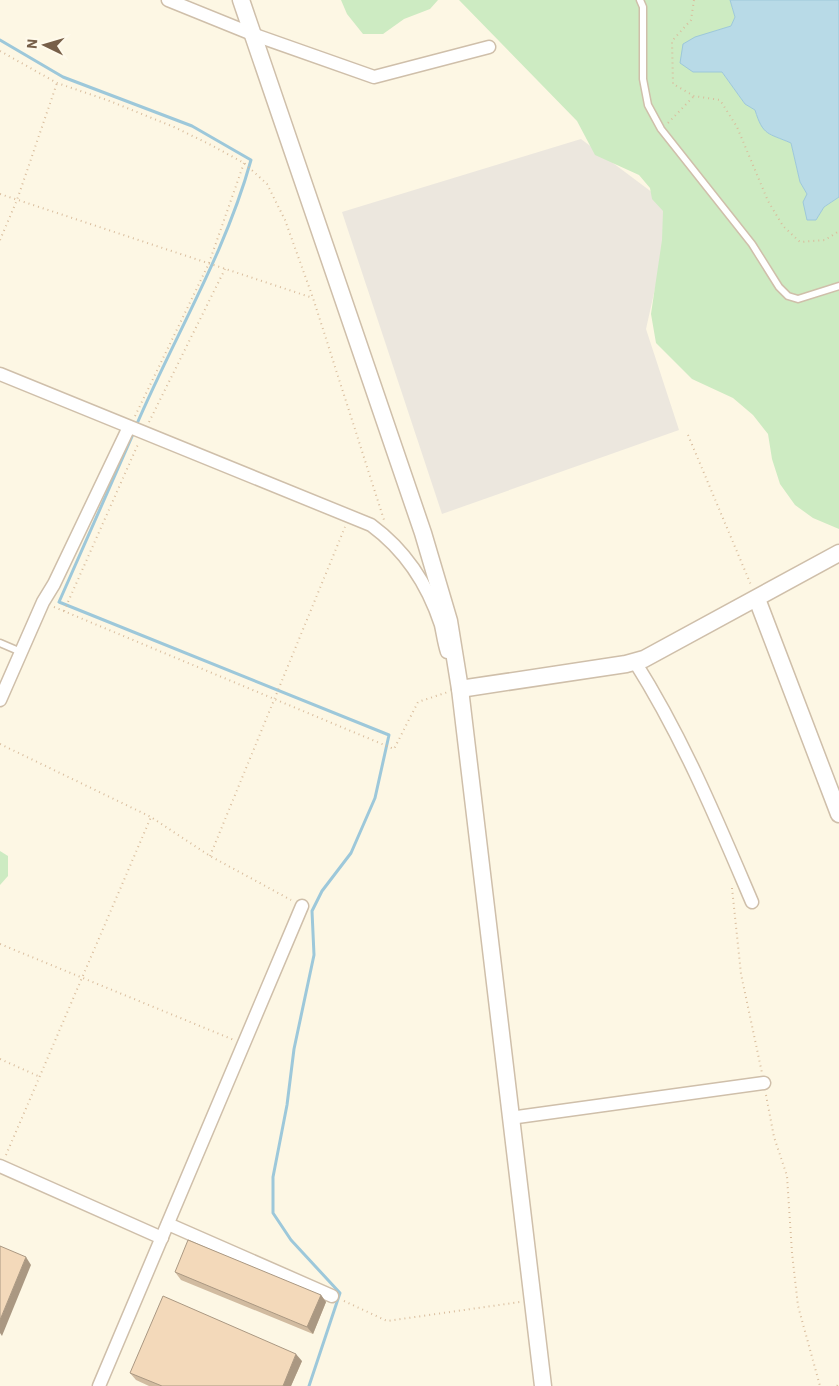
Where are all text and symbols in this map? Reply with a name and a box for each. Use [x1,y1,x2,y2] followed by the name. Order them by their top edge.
[20,20,70,70] north arrow
[23,38,41,50] text: N

